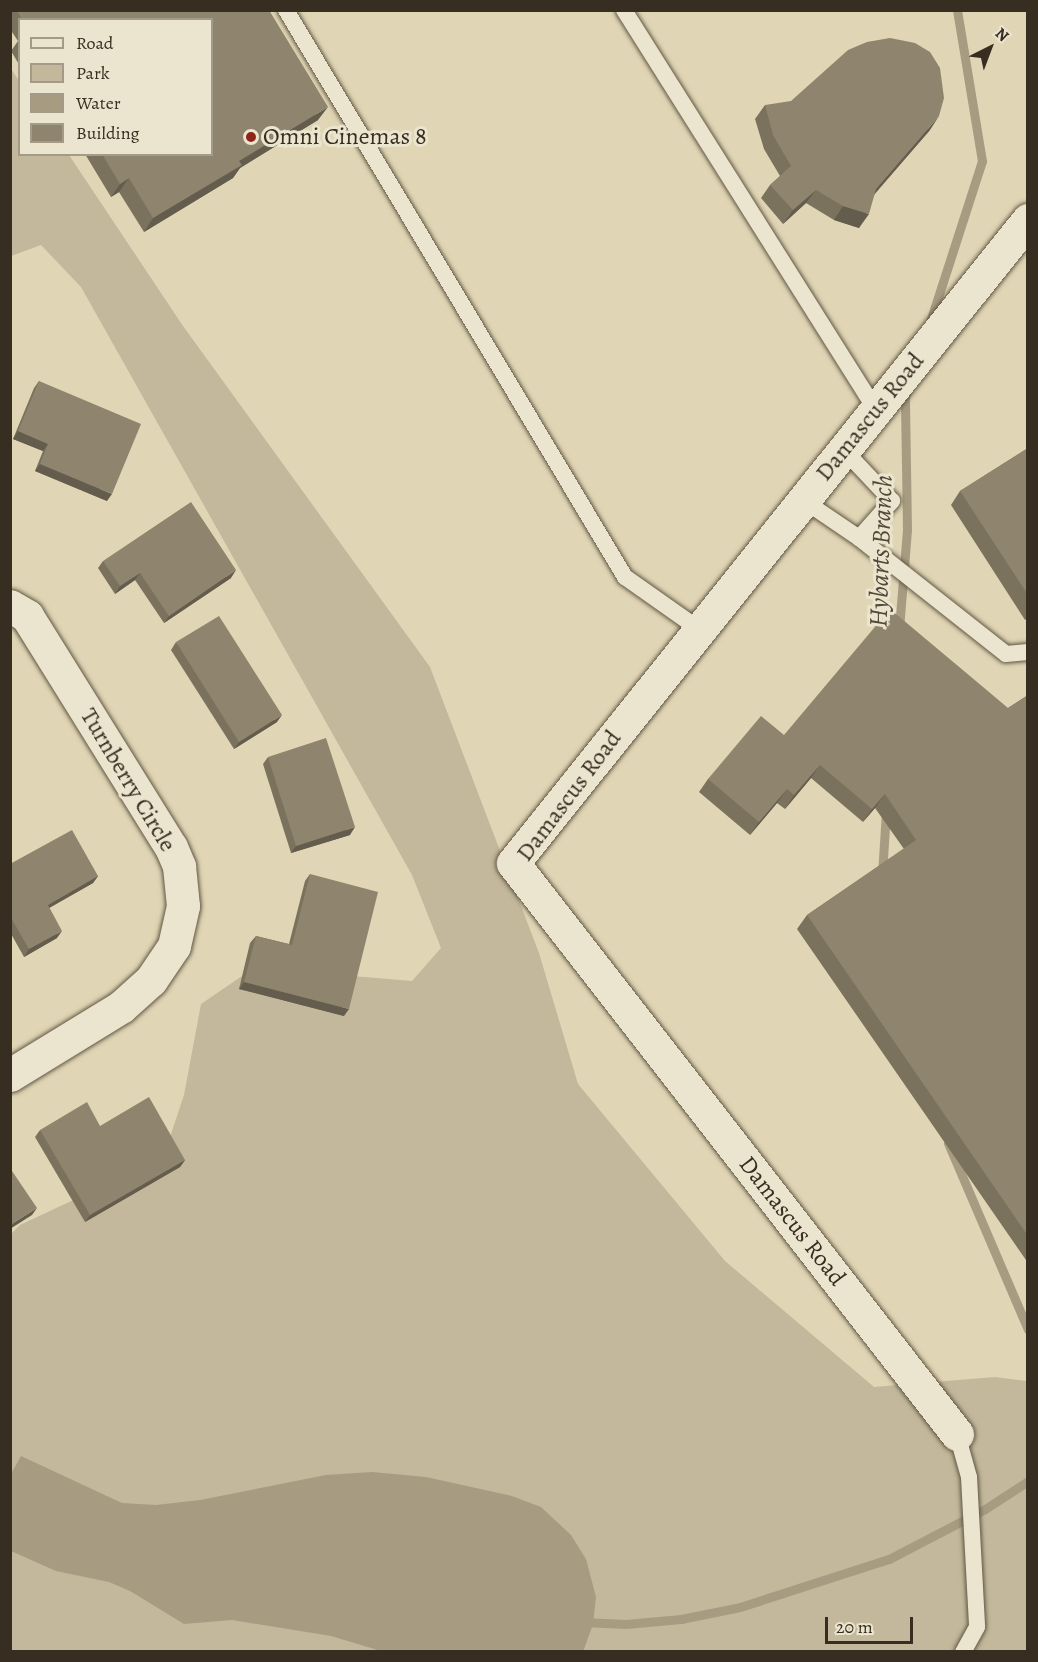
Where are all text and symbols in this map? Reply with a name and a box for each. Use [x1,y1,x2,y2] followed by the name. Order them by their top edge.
[18,18,213,156] legend
[960,18,1020,78] north arrow
[990,23,1014,47] text: N
[76,31,113,55] text: Road
[76,61,110,85] text: Park
[76,91,121,115] text: Water
[76,121,140,145] text: Building
[263,123,427,151] place label: Omni Cinemas 8
[244,130,258,144] marker: Omni Cinemas 8
[810,347,930,487] street label: Damascus Road
[863,474,899,628] water label: Hybarts Branch
[74,703,182,857] street label: Turnberry Circle
[510,725,628,867] street label: Damascus Road
[733,1151,851,1291] street label: Damascus Road
[828,1605,916,1643] scale bar
[836,1615,873,1639] text: 20 m

